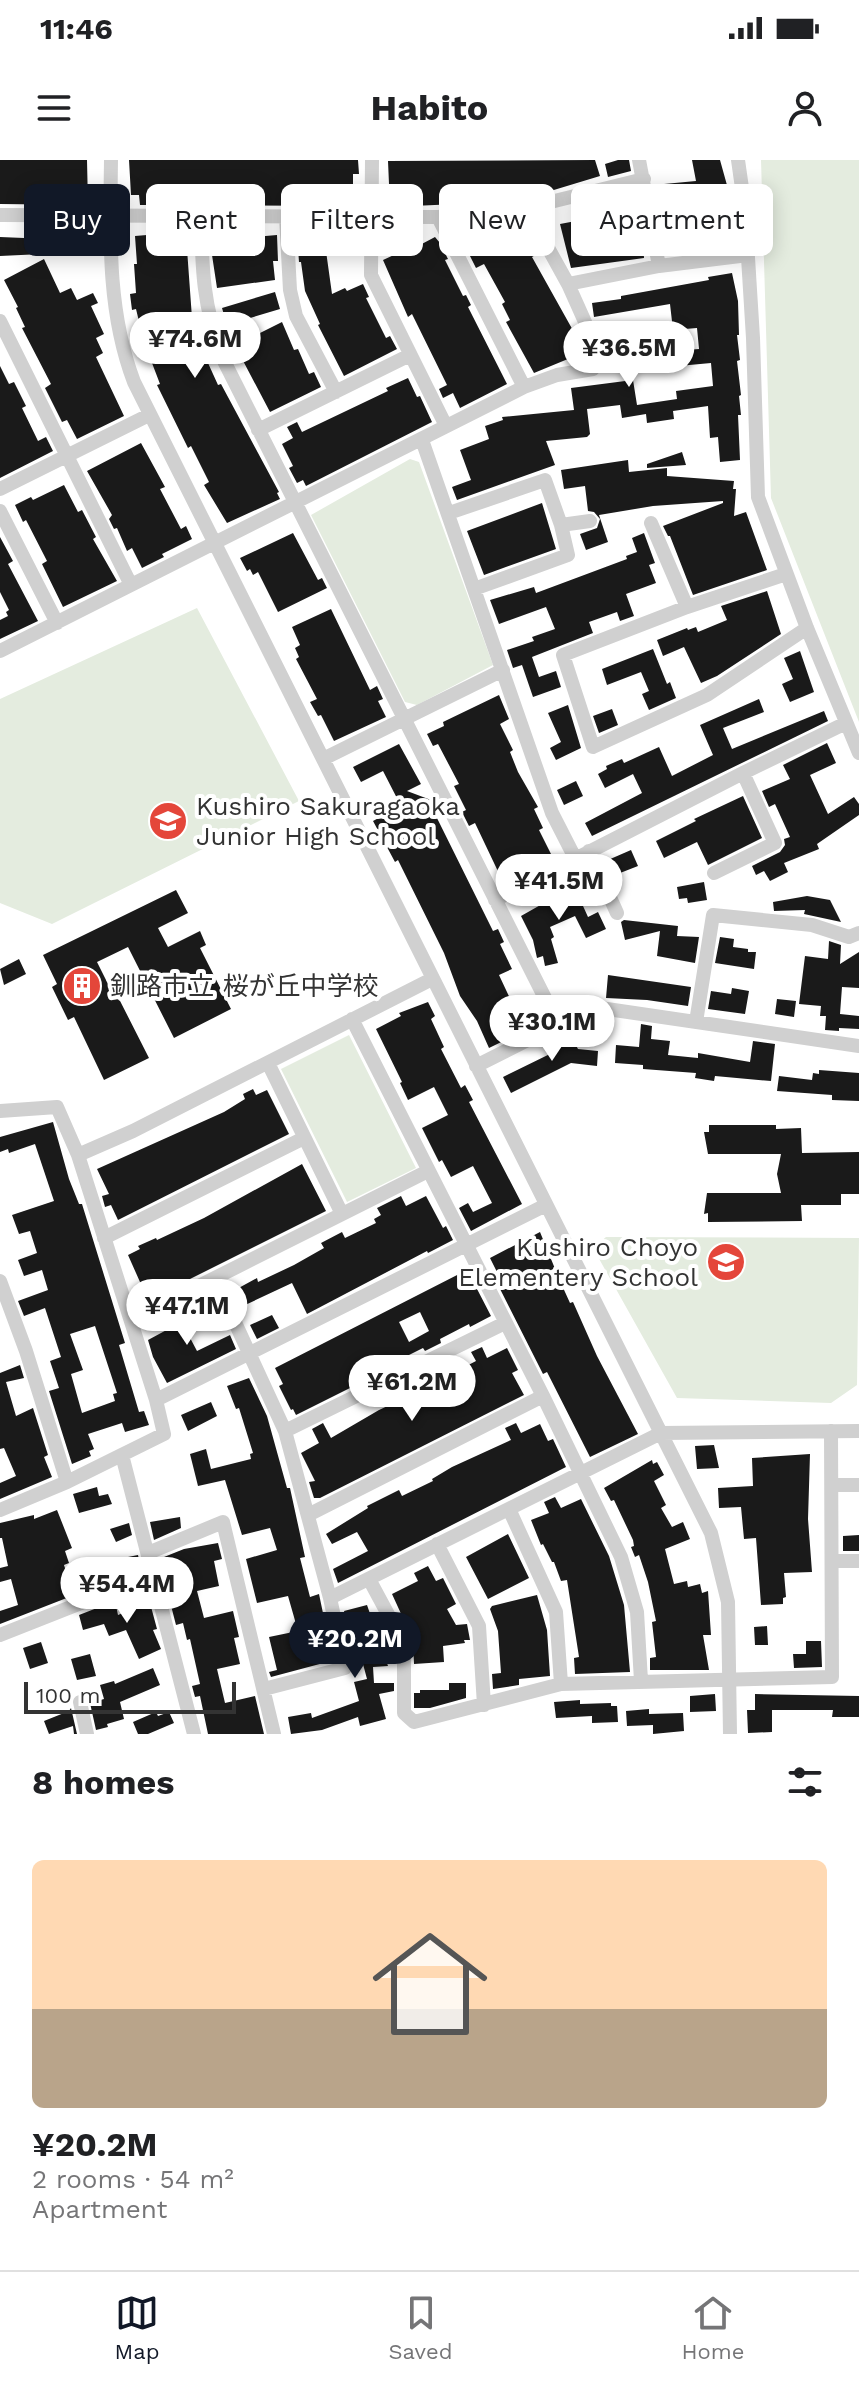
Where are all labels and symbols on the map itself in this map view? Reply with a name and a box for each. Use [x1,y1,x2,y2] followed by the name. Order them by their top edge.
[130,312,260,380] pin: ¥74.6M
[564,321,694,389] pin: ¥36.5M
[196,791,460,851] place label: Kushiro Sakuragaoka Junior High School
[147,800,189,842] school or university icon: Kushiro Sakuragaoka Junior High School
[494,854,624,922] pin: ¥41.5M
[61,965,103,1007] building icon: 釧路市立 桜が丘中学校
[110,971,379,1001] place label: 釧路市立 桜が丘中学校
[487,995,617,1063] pin: ¥30.1M
[458,1232,698,1292] place label: Kushiro Choyo Elementery School
[705,1241,747,1283] school or university icon: Kushiro Choyo Elementery School
[122,1279,252,1347] pin: ¥47.1M
[347,1355,477,1423] pin: ¥61.2M
[62,1557,192,1625] pin: ¥54.4M
[290,1612,420,1680] pin: ¥20.2M
[24,1678,236,1714] scale bar

